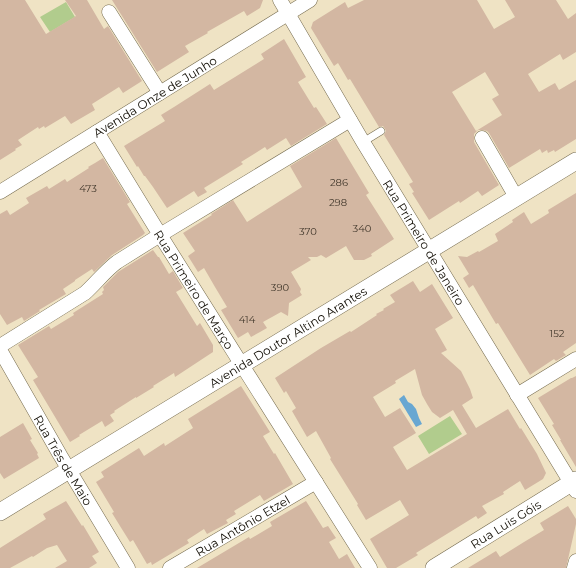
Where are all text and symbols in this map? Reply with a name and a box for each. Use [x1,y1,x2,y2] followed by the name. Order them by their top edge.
[90,52,219,140] street label: Avenida Onze de Junho
[330,176,348,189] house number: 286
[380,177,468,308] street label: Rua Primeiro de Janeiro
[79,182,97,195] house number: 473
[329,196,347,209] house number: 298
[353,222,372,235] house number: 340
[299,225,317,238] house number: 370
[151,227,237,352] street label: Rua Primeiro de Março
[271,281,290,294] house number: 390
[206,283,369,390] street label: Avenida Doutor Altino Arantes
[239,313,256,326] house number: 414
[550,327,565,340] house number: 152
[31,412,96,508] street label: Rua Três de Maio
[192,492,292,559] street label: Rua Antônio Etzel
[467,496,544,551] street label: Rua Luis Góis

